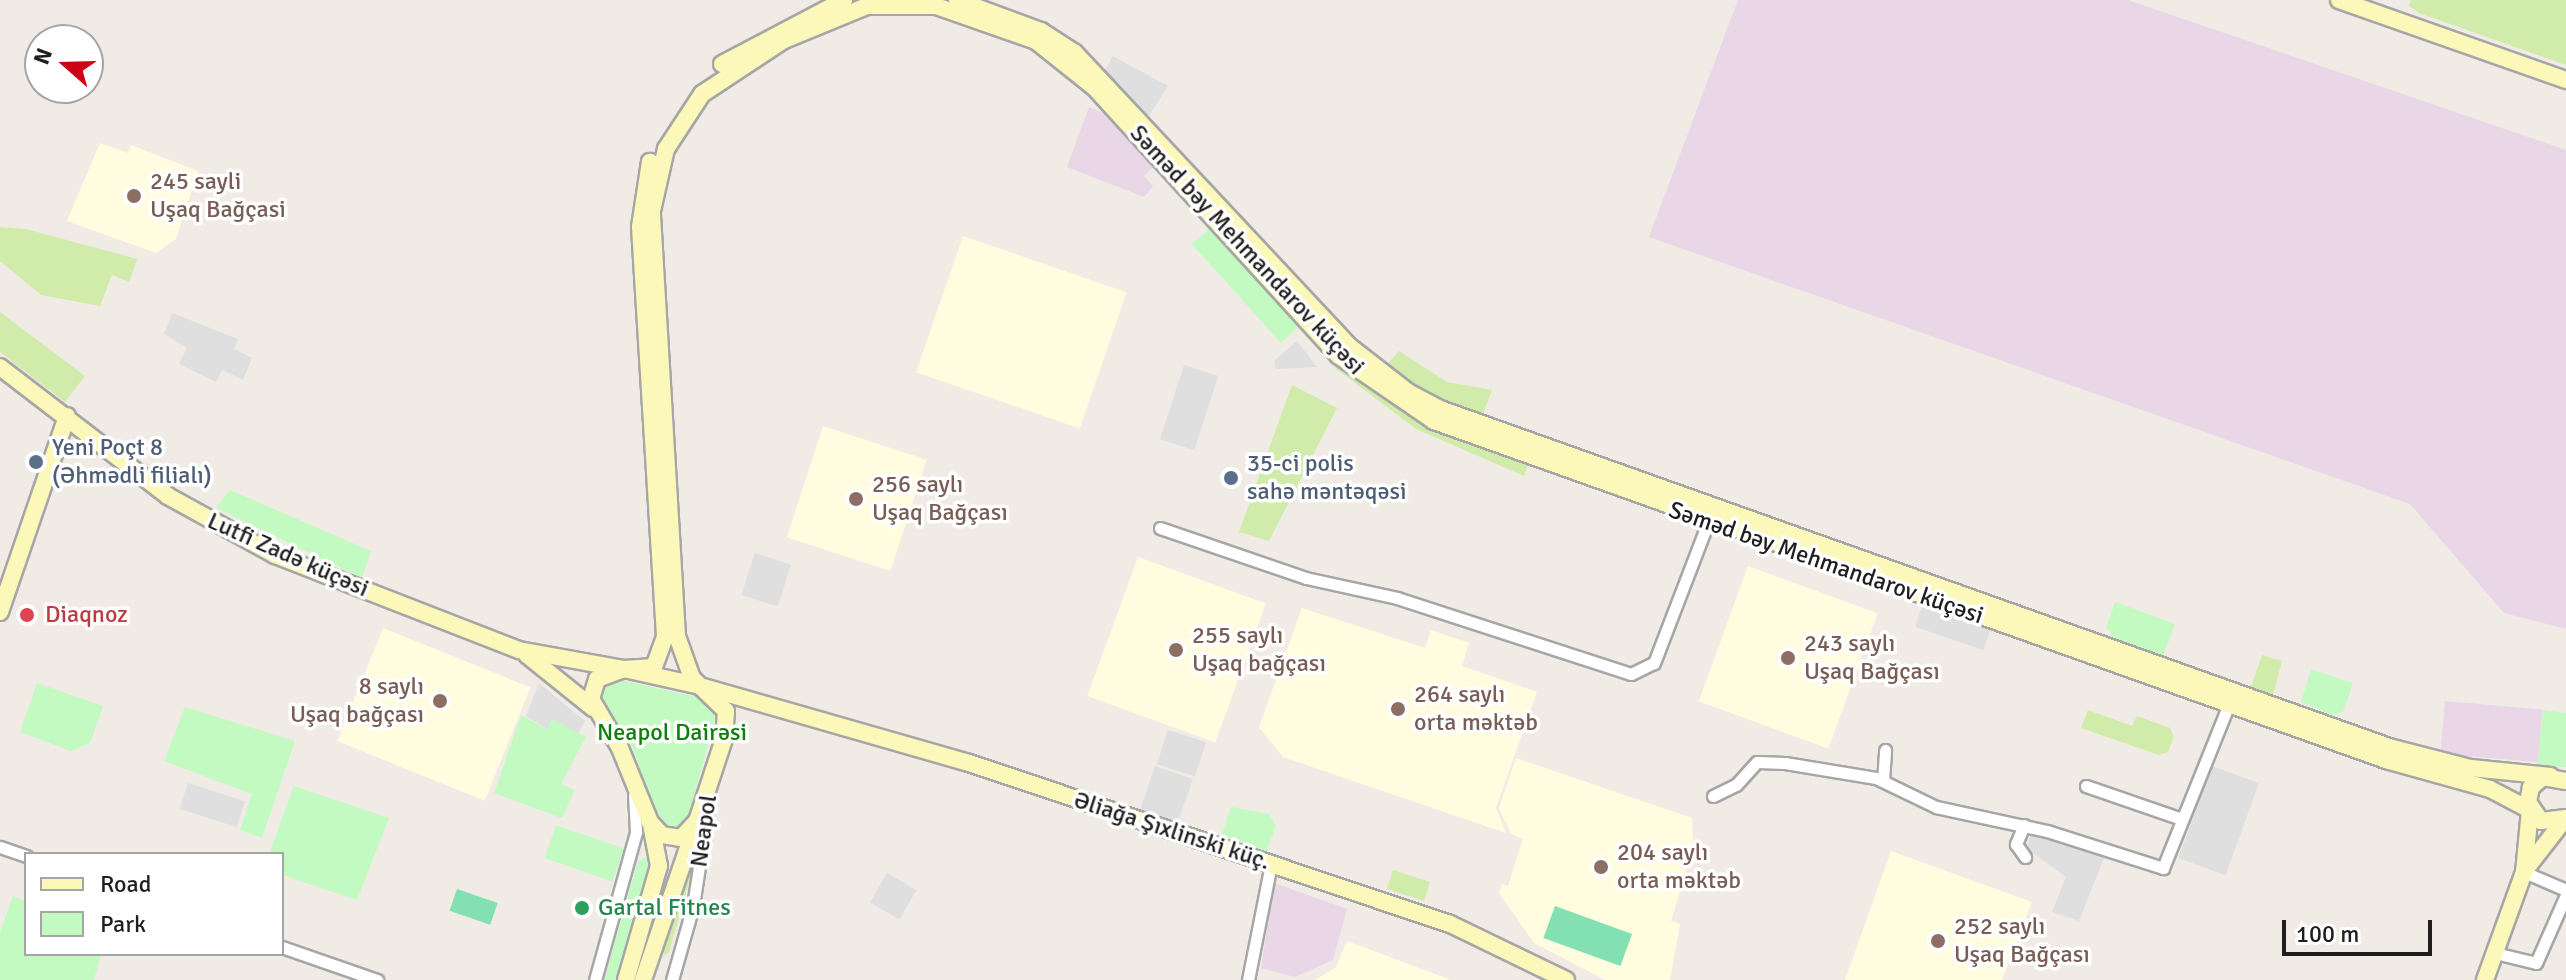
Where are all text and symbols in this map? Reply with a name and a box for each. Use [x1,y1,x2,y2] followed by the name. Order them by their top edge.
[24,24,104,104] north arrow
[28,44,58,68] text: N
[1124,119,1370,381] street label: Səməd bəy Mehmandarov küçəsi
[150,168,286,224] place label: 245 sayli Uşaq Bağçasi
[125,187,143,205] marker: 245 sayli Uşaq Bağçasi
[52,434,212,490] place label: Yeni Poçt 8 (Əhmədli filialı)
[1247,450,1406,506] place label: 35-ci polis sahə məntəqəsi
[27,453,45,471] marker: Yeni Poçt 8 (Əhmədli filialı)
[1222,469,1240,487] marker: 35-ci polis sahə məntəqəsi
[872,471,1008,527] place label: 256 saylı Uşaq Bağçası
[847,490,865,508] marker: 256 saylı Uşaq Bağçası
[1665,496,1987,630] street label: Səməd bəy Mehmandarov küçəsi
[203,507,373,603] street label: Lutfi Zadə küçəsi
[45,601,128,629] place label: Diaqnoz
[16,604,38,626] marker: Diaqnoz
[1192,622,1326,678] place label: 255 saylı Uşaq bağçası
[1804,630,1940,686] place label: 243 saylı Uşaq Bağçası
[1167,641,1185,659] marker: 255 saylı Uşaq bağçası
[1779,649,1797,667] marker: 243 saylı Uşaq Bağçası
[290,673,424,729] place label: 8 saylı Uşaq bağçası
[1414,681,1538,737] place label: 264 saylı orta məktəb
[431,692,449,710] marker: 8 saylı Uşaq bağçası
[1389,700,1407,718] marker: 264 saylı orta məktəb
[597,719,747,747] park label: Neapol Dairəsi
[1070,786,1274,876] street label: Əliağa Şıxlinski küç.
[685,793,723,869] street label: Neapol
[1617,839,1741,895] place label: 204 saylı orta məktəb
[24,852,284,956] legend
[1592,858,1610,876] marker: 204 saylı orta məktəb
[100,869,151,899] text: Road
[598,894,731,922] place label: Gartal Fitnes
[573,899,591,917] marker: Gartal Fitnes
[2286,904,2436,954] scale bar
[100,909,146,939] text: Park
[1954,913,2090,969] place label: 252 saylı Uşaq Bağçası
[2296,919,2359,949] text: 100 m
[1929,932,1947,950] marker: 252 saylı Uşaq Bağçası

